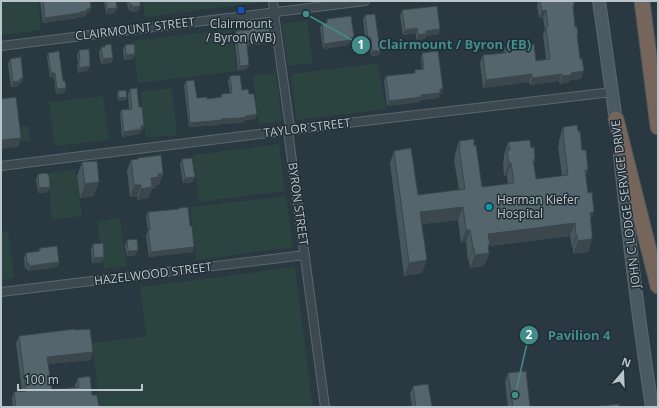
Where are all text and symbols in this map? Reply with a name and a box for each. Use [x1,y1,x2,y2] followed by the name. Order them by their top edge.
[236,5,246,15] marker: Clairmount / Byron (WB)
[74,13,196,44] street label: CLAIRMOUNT STREET
[206,15,276,46] place label: Clairmount / Byron (WB)
[351,32,539,57] callout: Clairmount / Byron (EB)
[379,35,531,53] text: Clairmount / Byron (EB)
[358,36,364,53] text: 1
[262,114,352,141] street label: TAYLOR STREET
[607,119,644,290] street label: JOHN C LODGE SERVICE DRIVE
[284,161,313,247] street label: BYRON STREET
[497,191,579,222] place label: Herman Kiefer Hospital
[484,202,494,212] marker: Herman Kiefer Hospital
[93,258,213,289] street label: HAZELWOOD STREET
[519,323,618,348] callout: Pavilion 4
[526,326,533,343] text: 2
[548,326,611,344] text: Pavilion 4
[603,352,643,392] north arrow
[620,354,633,371] text: N
[18,366,142,392] scale bar
[24,371,59,388] text: 100 m

